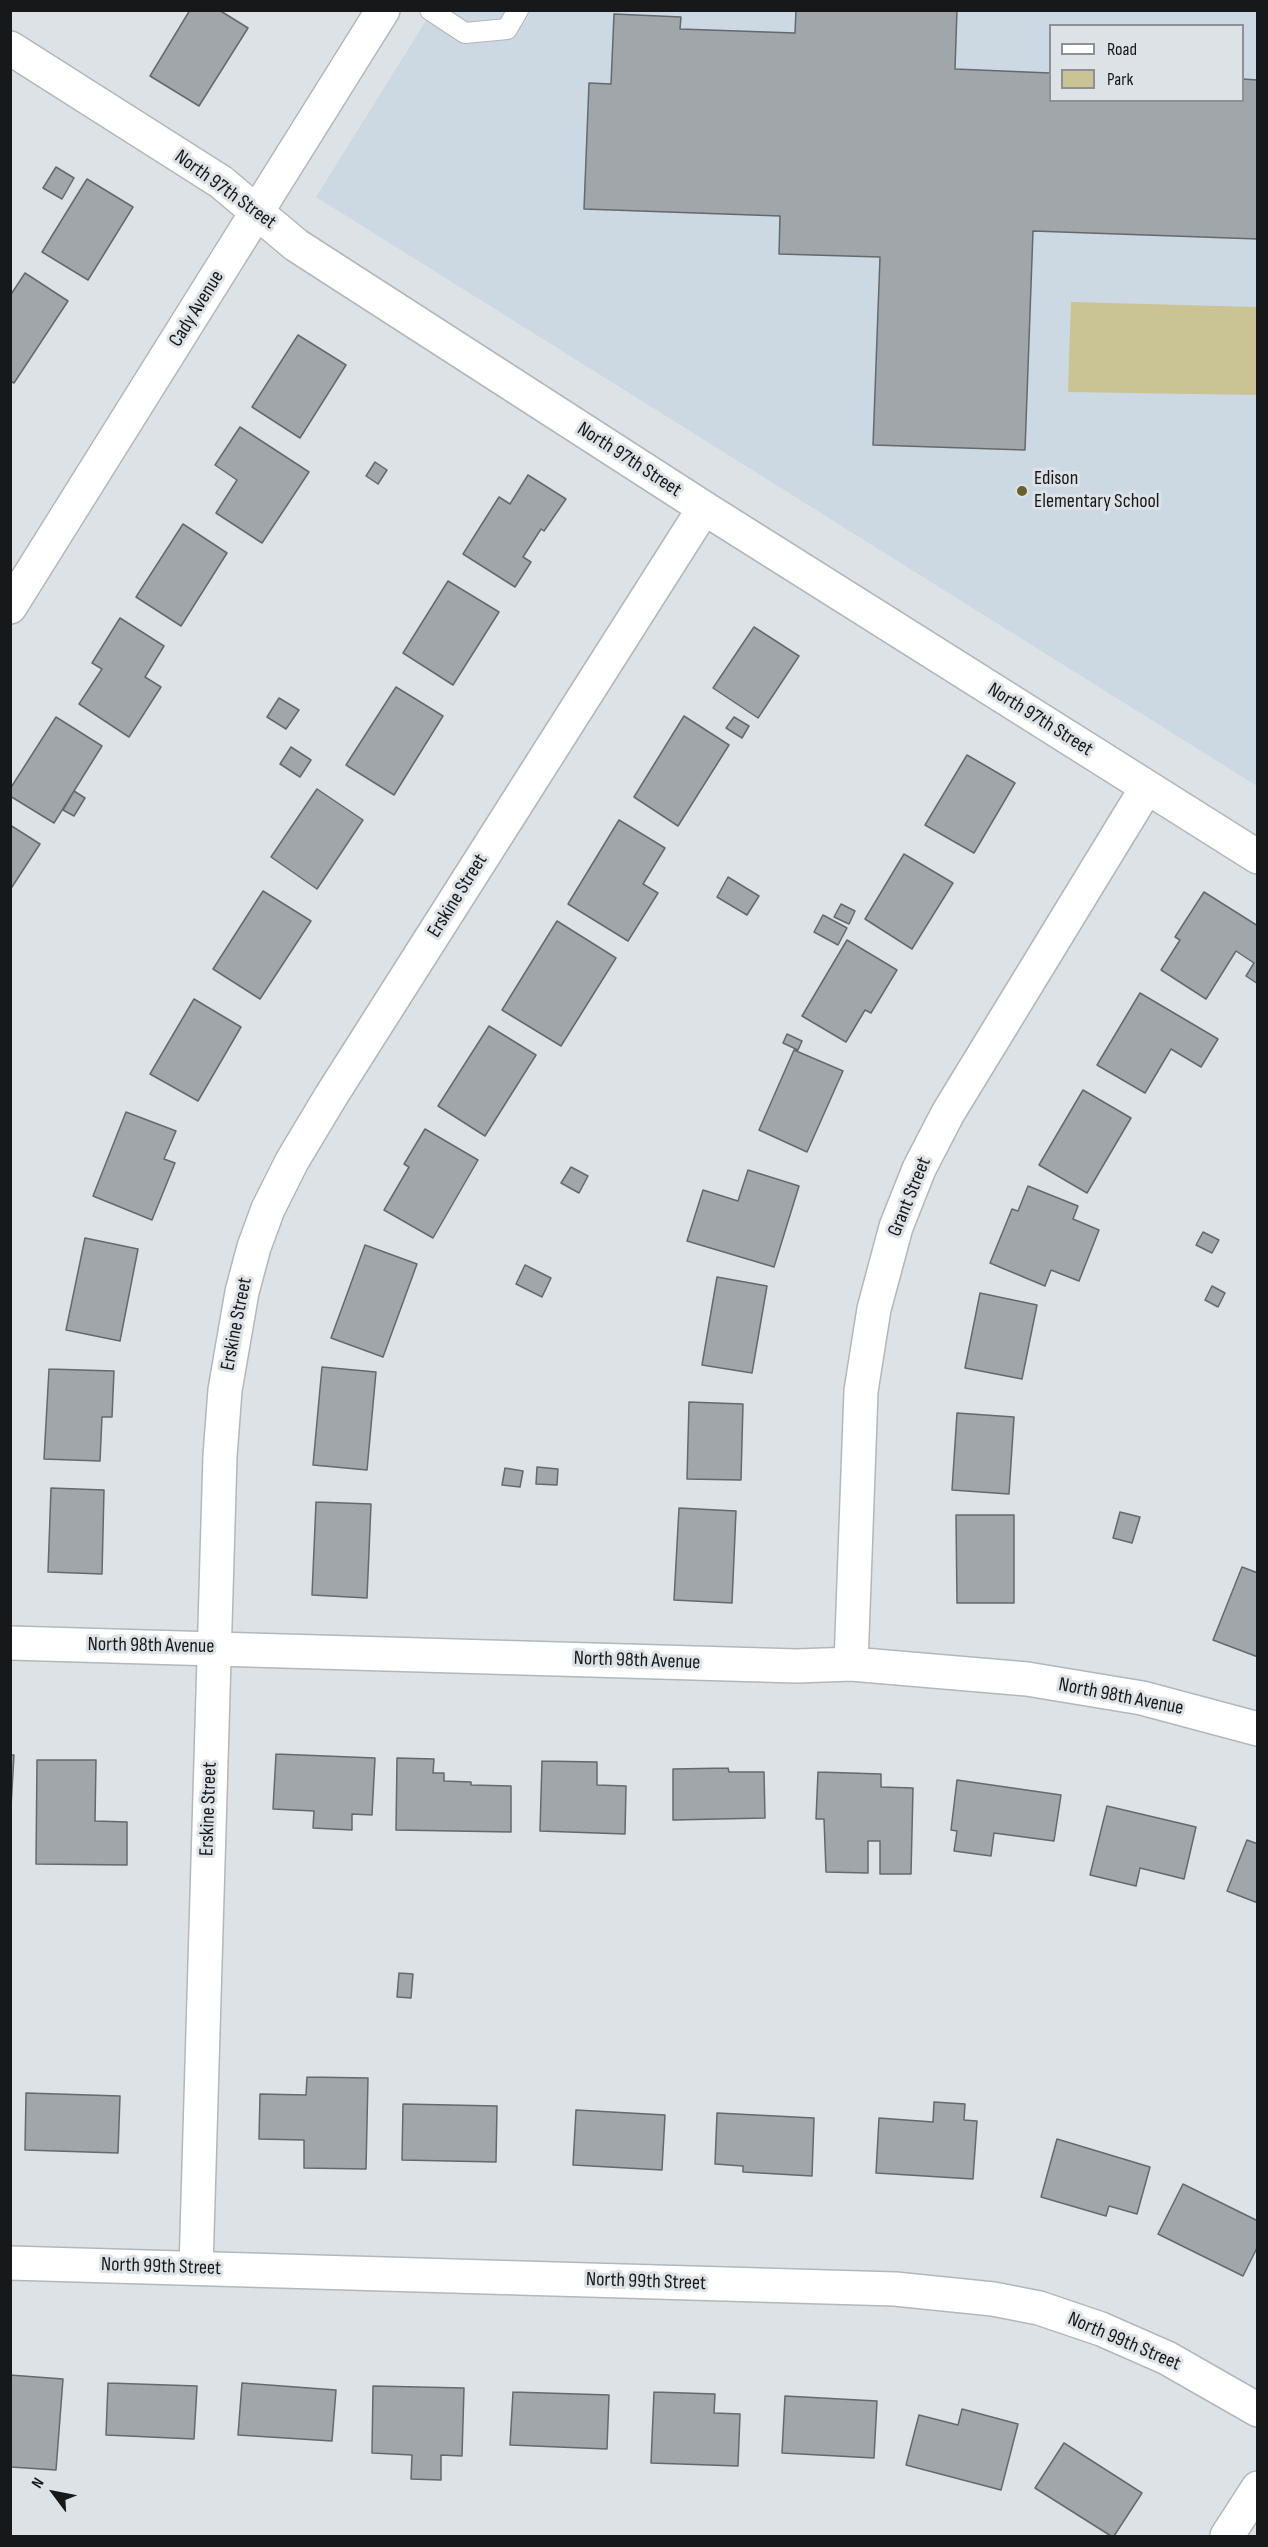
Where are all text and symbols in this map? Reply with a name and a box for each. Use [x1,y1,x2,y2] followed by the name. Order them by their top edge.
[1049,24,1244,102] legend
[1107,39,1137,60] text: Road
[1107,69,1133,90] text: Park
[170,145,280,235] street label: North 97th Street
[164,267,230,351] street label: Cady Avenue
[572,417,686,503] street label: North 97th Street
[1034,467,1160,514] place label: Edison Elementary School
[1015,484,1029,498] marker: Edison Elementary School
[983,678,1097,762] street label: North 97th Street
[423,850,493,942] street label: Erskine Street
[883,1154,937,1240] street label: Grant Street
[216,1275,258,1373] street label: Erskine Street
[87,1633,215,1659] street label: North 98th Avenue
[573,1647,701,1675] street label: North 98th Avenue
[1057,1673,1185,1721] street label: North 98th Avenue
[195,1762,223,1856] street label: Erskine Street
[101,2253,221,2281] street label: North 99th Street
[586,2268,706,2296] street label: North 99th Street
[1064,2307,1184,2377] street label: North 99th Street
[24,2463,84,2523] north arrow
[28,2475,49,2492] text: N

